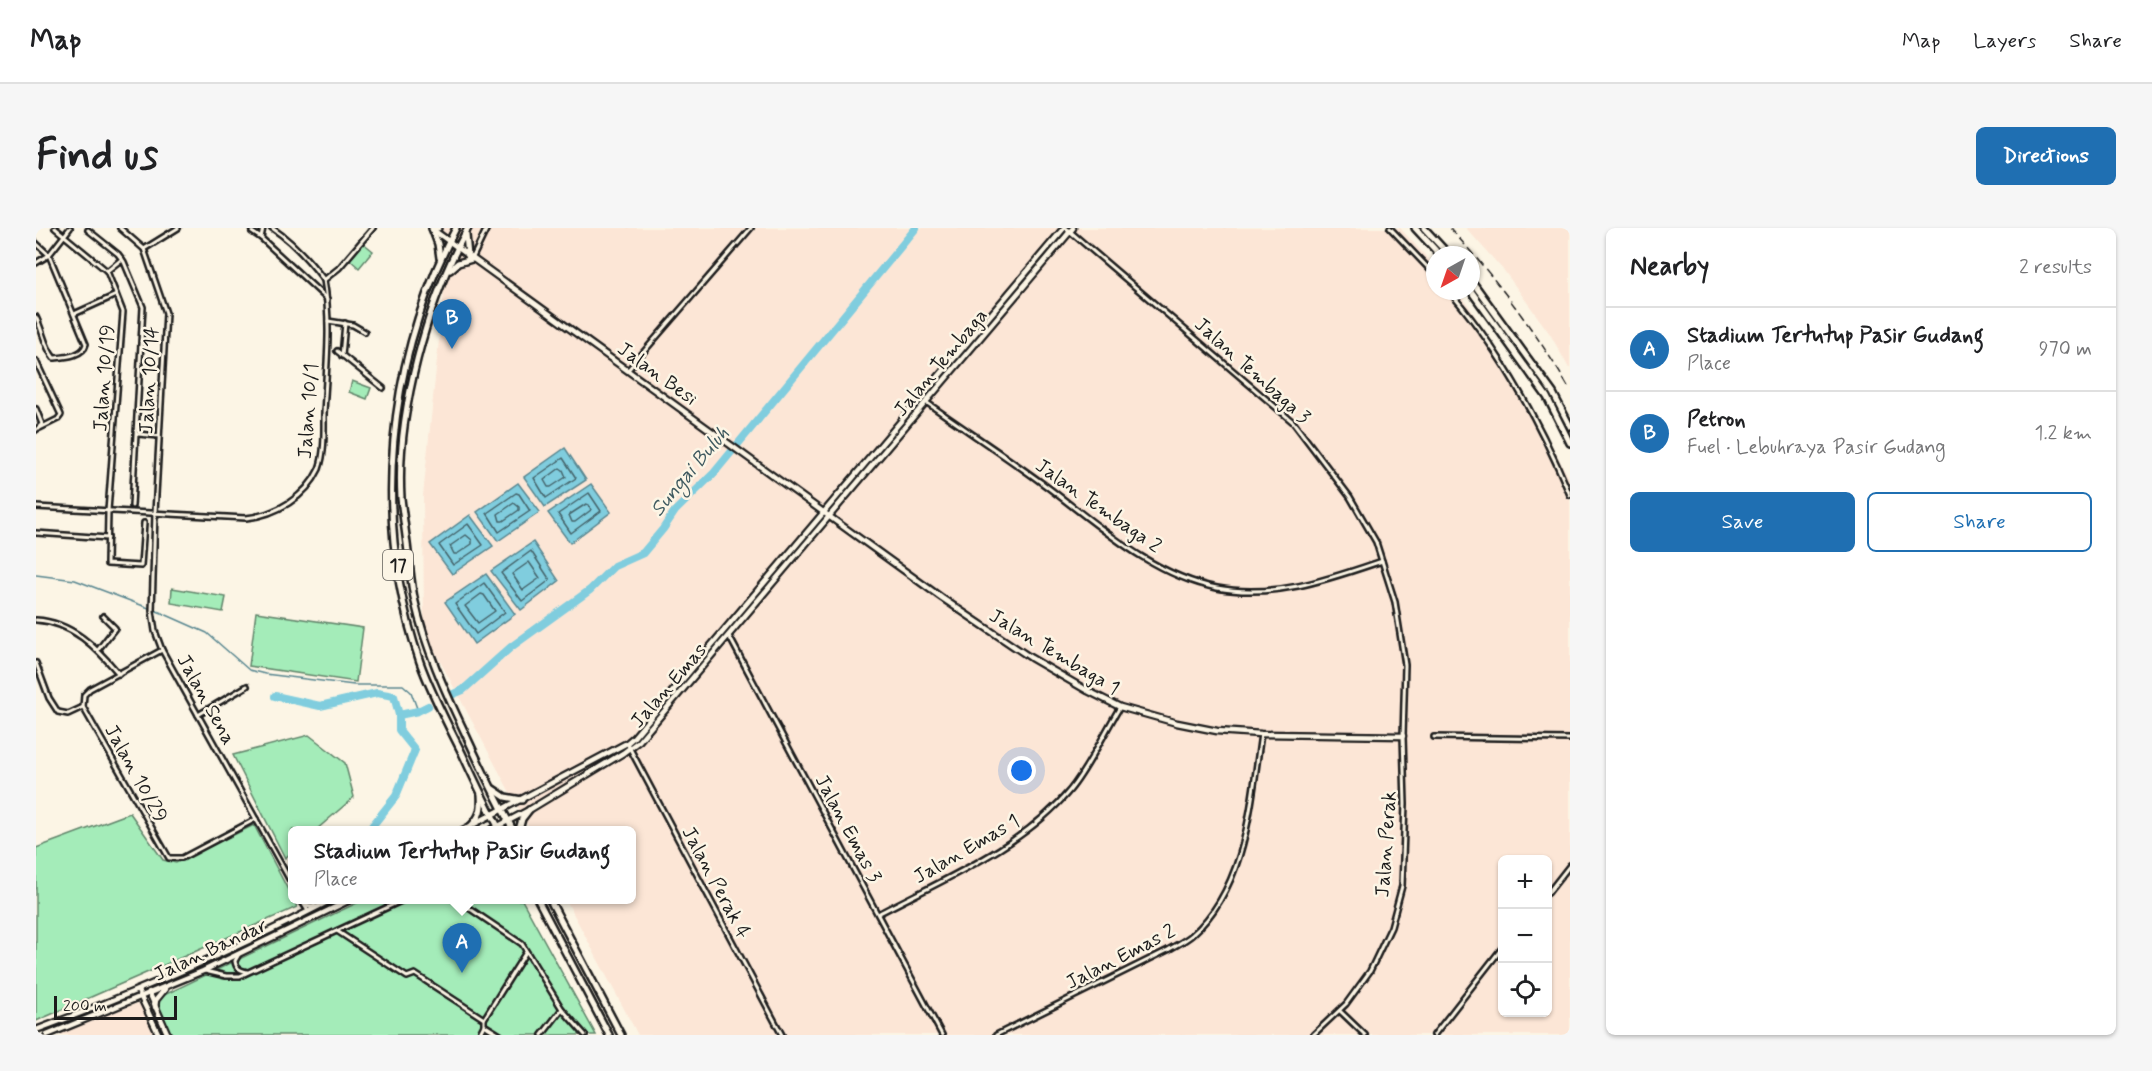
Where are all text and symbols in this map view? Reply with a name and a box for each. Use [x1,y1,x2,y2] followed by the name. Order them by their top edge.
[30,23,81,60] text: Map
[1902,27,1940,55] text: Map
[1973,27,2036,55] text: Layers
[2069,27,2122,55] text: Share
[1976,127,2116,185] button: Directions
[36,129,158,184] text: Find us
[1426,246,1480,300] north arrow
[1630,250,1709,284] text: Nearby
[2019,254,2092,281] text: 2 results
[432,300,472,349] pin: B
[888,303,994,423] street label: Jalan Tembaga
[1188,312,1316,431] street label: Jalan Tembaga 3
[1687,322,1984,350] text: Stadium Tertutup Pasir Gudang
[87,324,122,433] street label: Jalan 10/19
[133,326,166,435] street label: Jalan 10/14
[612,336,703,412] street label: Jalan Besi
[1643,336,1656,363] text: A
[2039,336,2092,363] text: 970 m
[1687,350,1731,377] text: Place
[292,362,325,460] street label: Jalan 10/1
[1687,406,1745,434] text: Petron
[1643,420,1656,447] text: B
[2035,420,2092,447] text: 1.2 km
[644,421,737,524] water label: Sungai Buluh
[1687,434,1946,461] text: Fuel · Lebuhraya Pasir Gudang
[1030,453,1167,560] street label: Jalan Tembaga 2
[1630,492,1855,552] button: Save
[1867,492,2092,552] button: Share
[383,550,413,580] road number: 17
[984,603,1124,702] street label: Jalan Tembaga 1
[625,638,714,734] street label: Jalan Emas
[170,650,242,750] street label: Jalan Sena
[98,720,174,828] street label: Jalan 10/29
[1007,756,1036,785] your location
[808,770,887,887] street label: Jalan Emas 3
[1369,790,1404,898] street label: Jalan Perak
[909,808,1025,891] street label: Jalan Emas 1
[675,822,757,944] street label: Jalan Perak 4
[288,826,636,904] popup
[314,838,610,866] text: Stadium Tertutup Pasir Gudang
[1498,855,1552,1017] map controls
[1498,855,1552,909] button: +
[314,866,358,893] text: Place
[1498,909,1552,963] button: −
[149,912,272,989] street label: Jalan Bandar
[1061,918,1180,996] street label: Jalan Emas 2
[442,924,482,973] pin: A
[1498,963,1552,1017] button: locate
[54,993,177,1020] scale bar
[63,996,107,1017] text: 200 m

